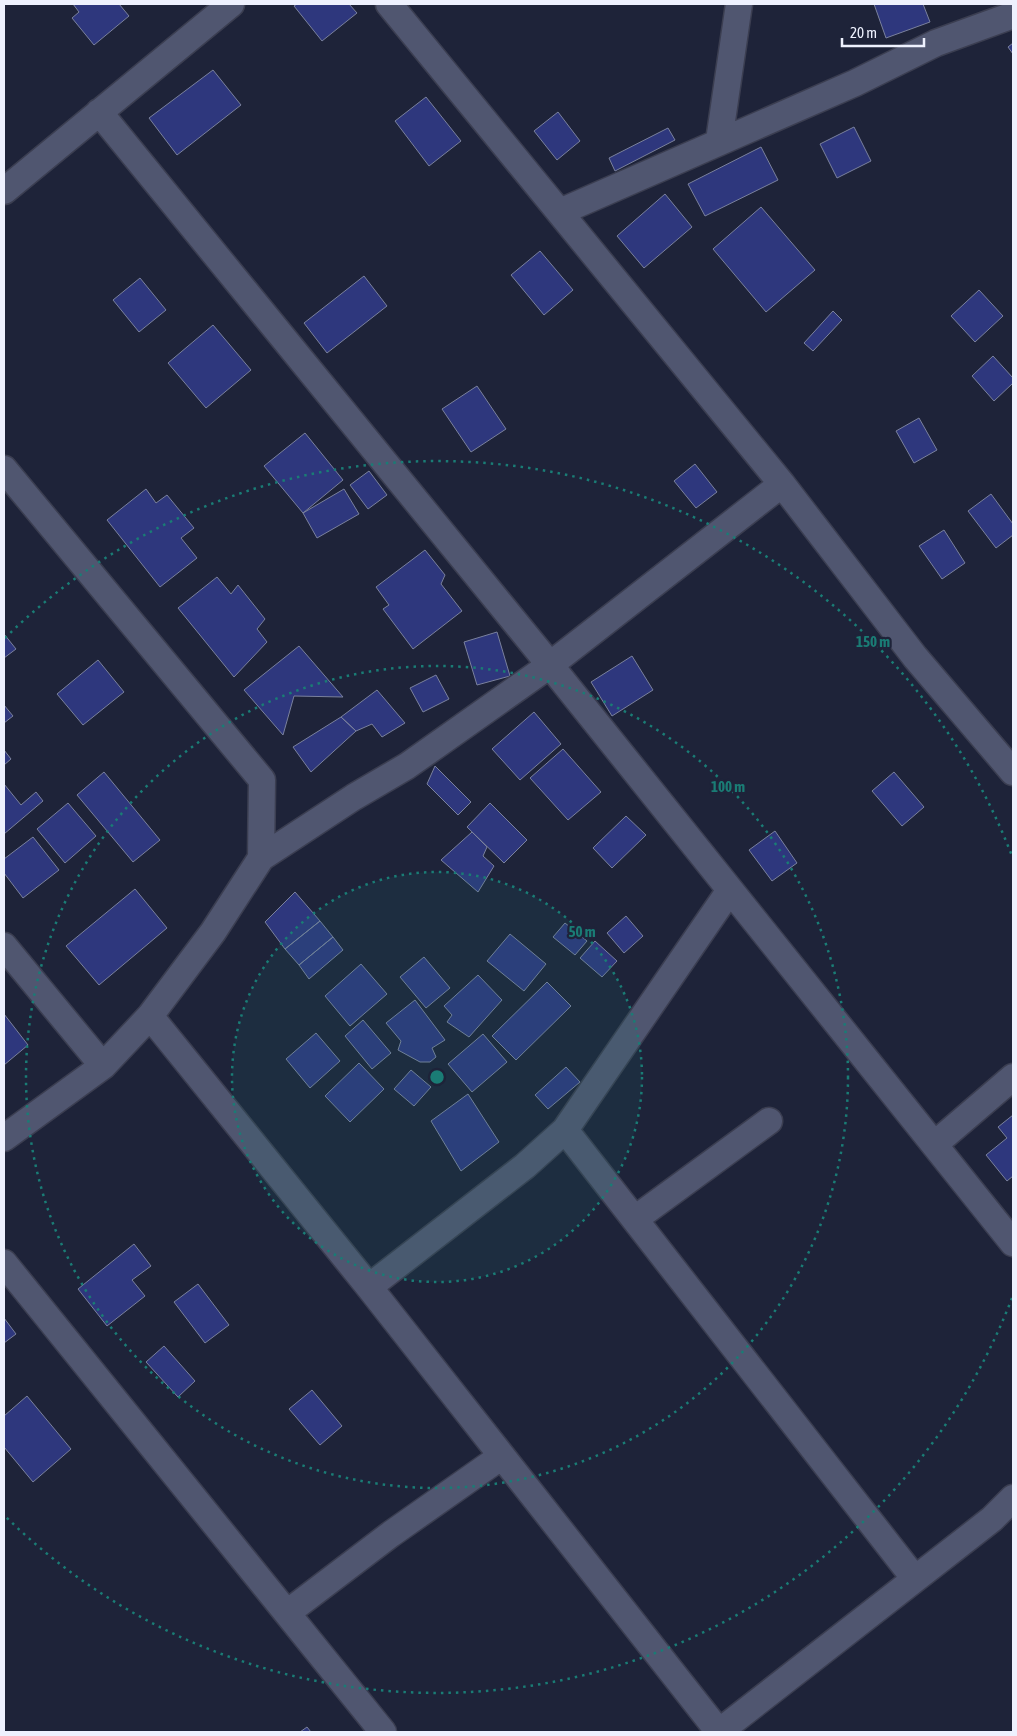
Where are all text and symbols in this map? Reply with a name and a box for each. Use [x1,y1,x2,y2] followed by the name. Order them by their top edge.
[842,15,924,47] scale bar
[850,24,877,41] text: 20 m
[856,633,890,650] text: 150 m
[711,778,745,795] text: 100 m
[569,923,596,940] text: 50 m
[428,1068,446,1086] centre of rings

